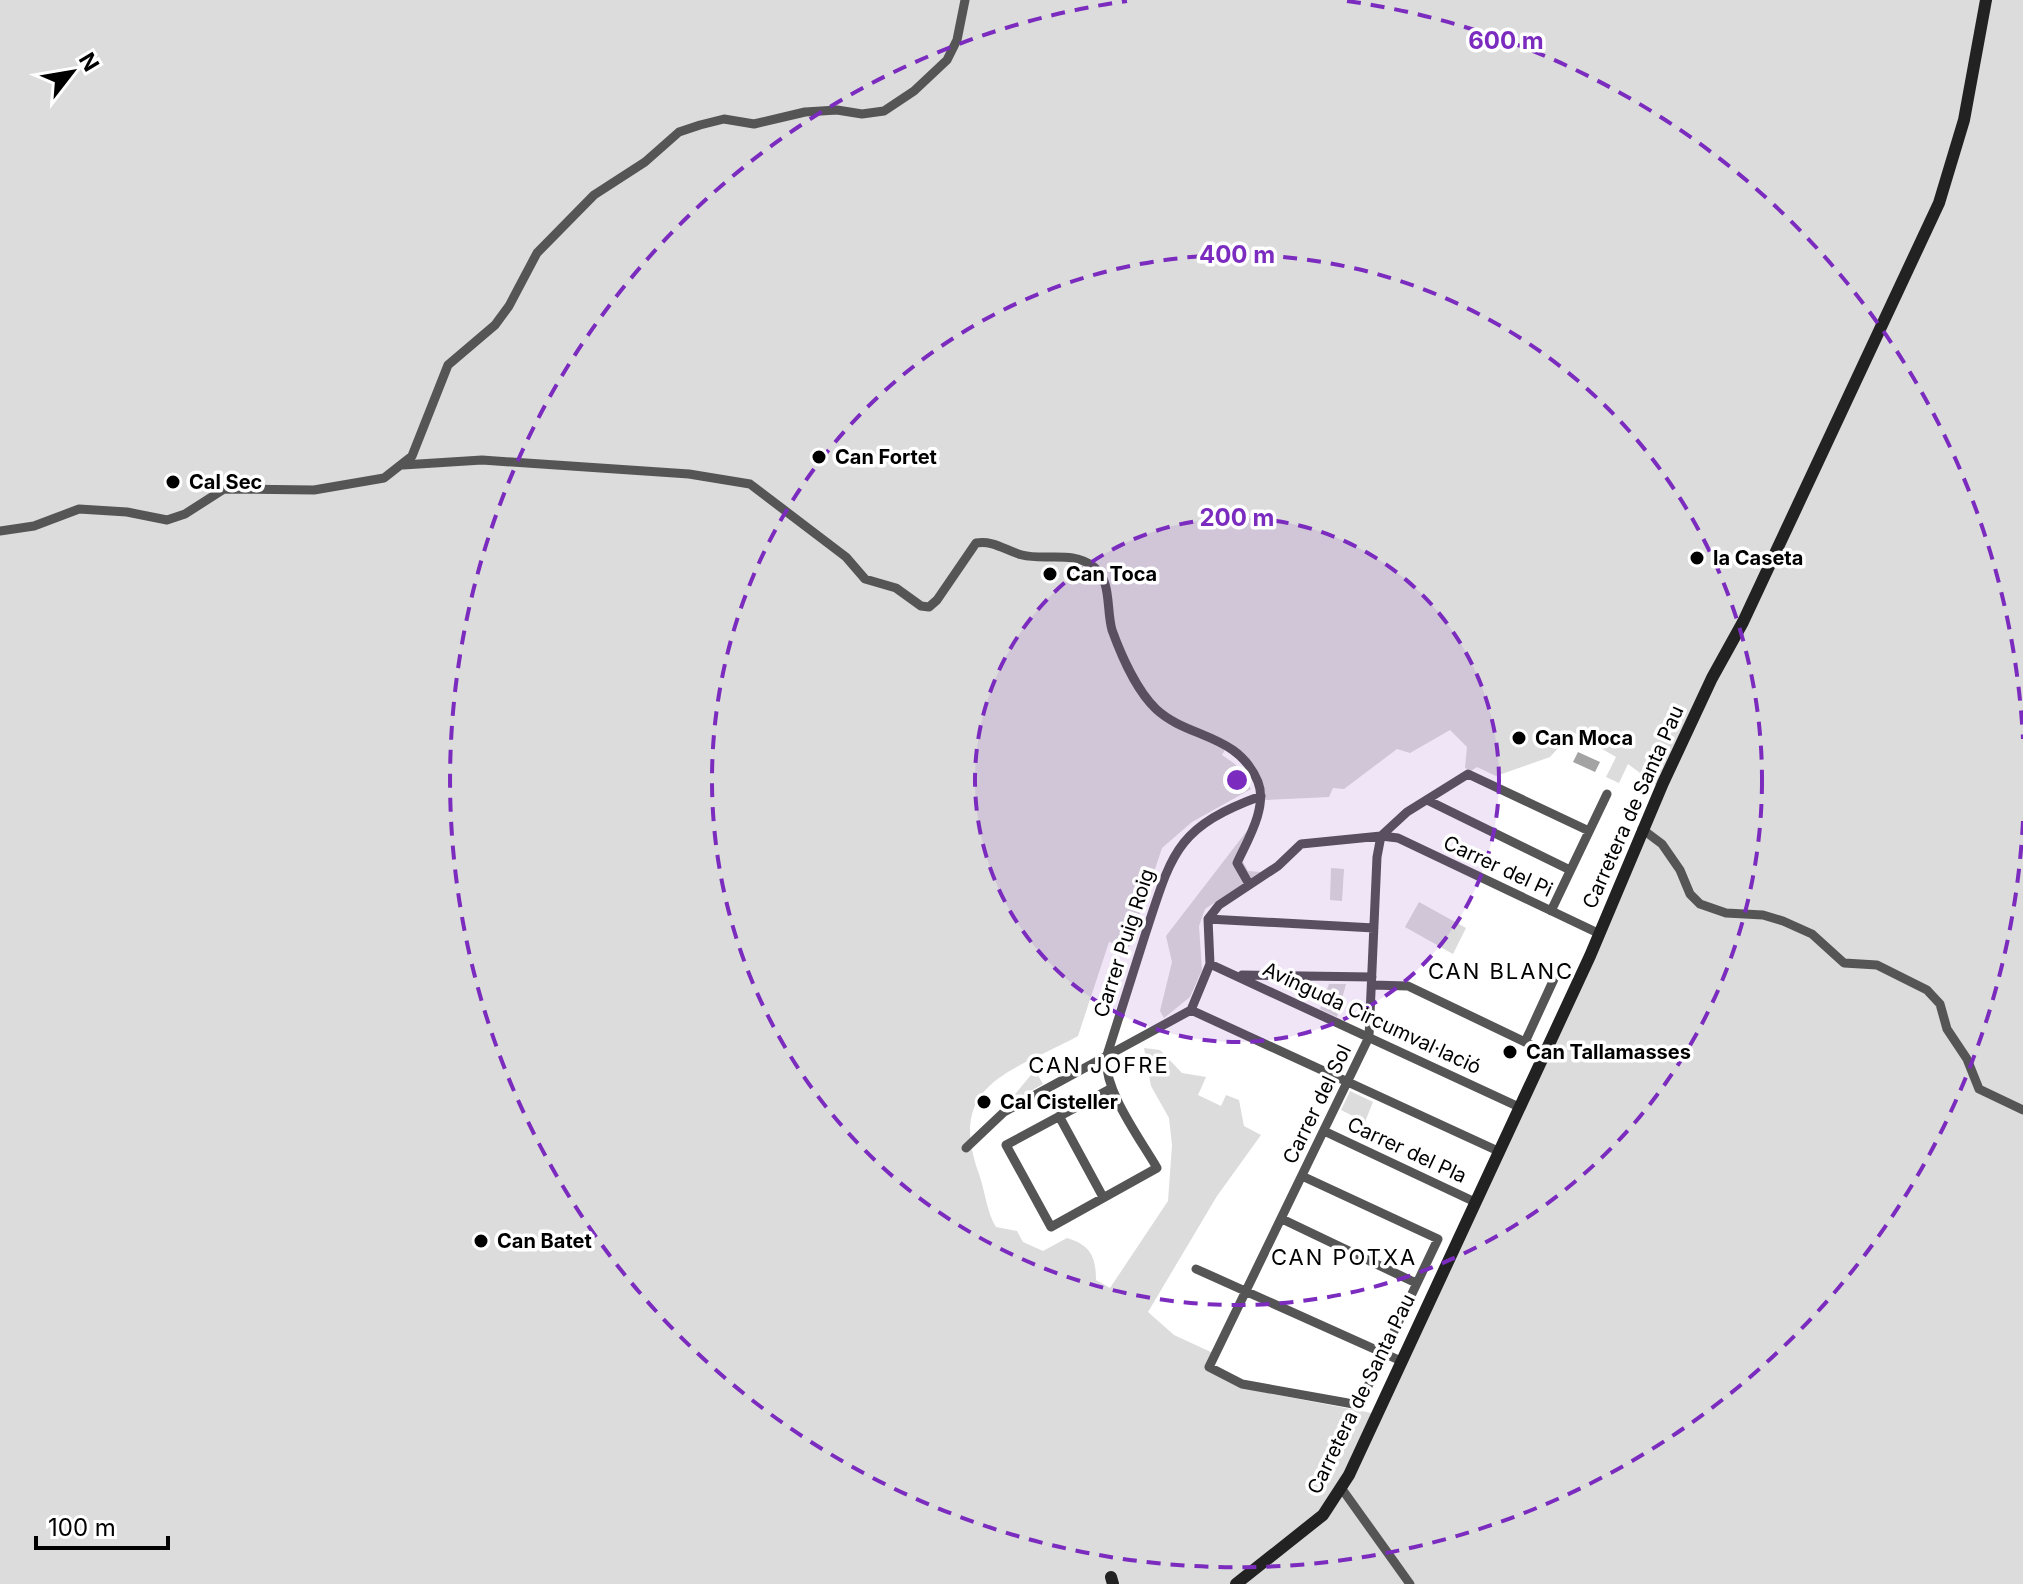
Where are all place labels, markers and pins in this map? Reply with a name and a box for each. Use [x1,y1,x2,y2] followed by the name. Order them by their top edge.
[835,445,937,469] place label: Can Fortet
[810,448,828,466] marker: Can Fortet
[189,470,262,494] place label: Cal Sec
[164,473,182,491] marker: Cal Sec
[1713,546,1803,570] place label: la Caseta
[1688,549,1706,567] marker: la Caseta
[1066,562,1157,586] place label: Can Toca
[1041,565,1059,583] marker: Can Toca
[1535,726,1633,750] place label: Can Moca
[1510,729,1528,747] marker: Can Moca
[1223,766,1251,794] centre of rings
[1526,1040,1691,1064] place label: Can Tallamasses
[1501,1043,1519,1061] marker: Can Tallamasses
[1000,1090,1118,1114] place label: Cal Cisteller
[975,1093,993,1111] marker: Cal Cisteller
[497,1229,592,1253] place label: Can Batet
[472,1232,490,1250] marker: Can Batet

